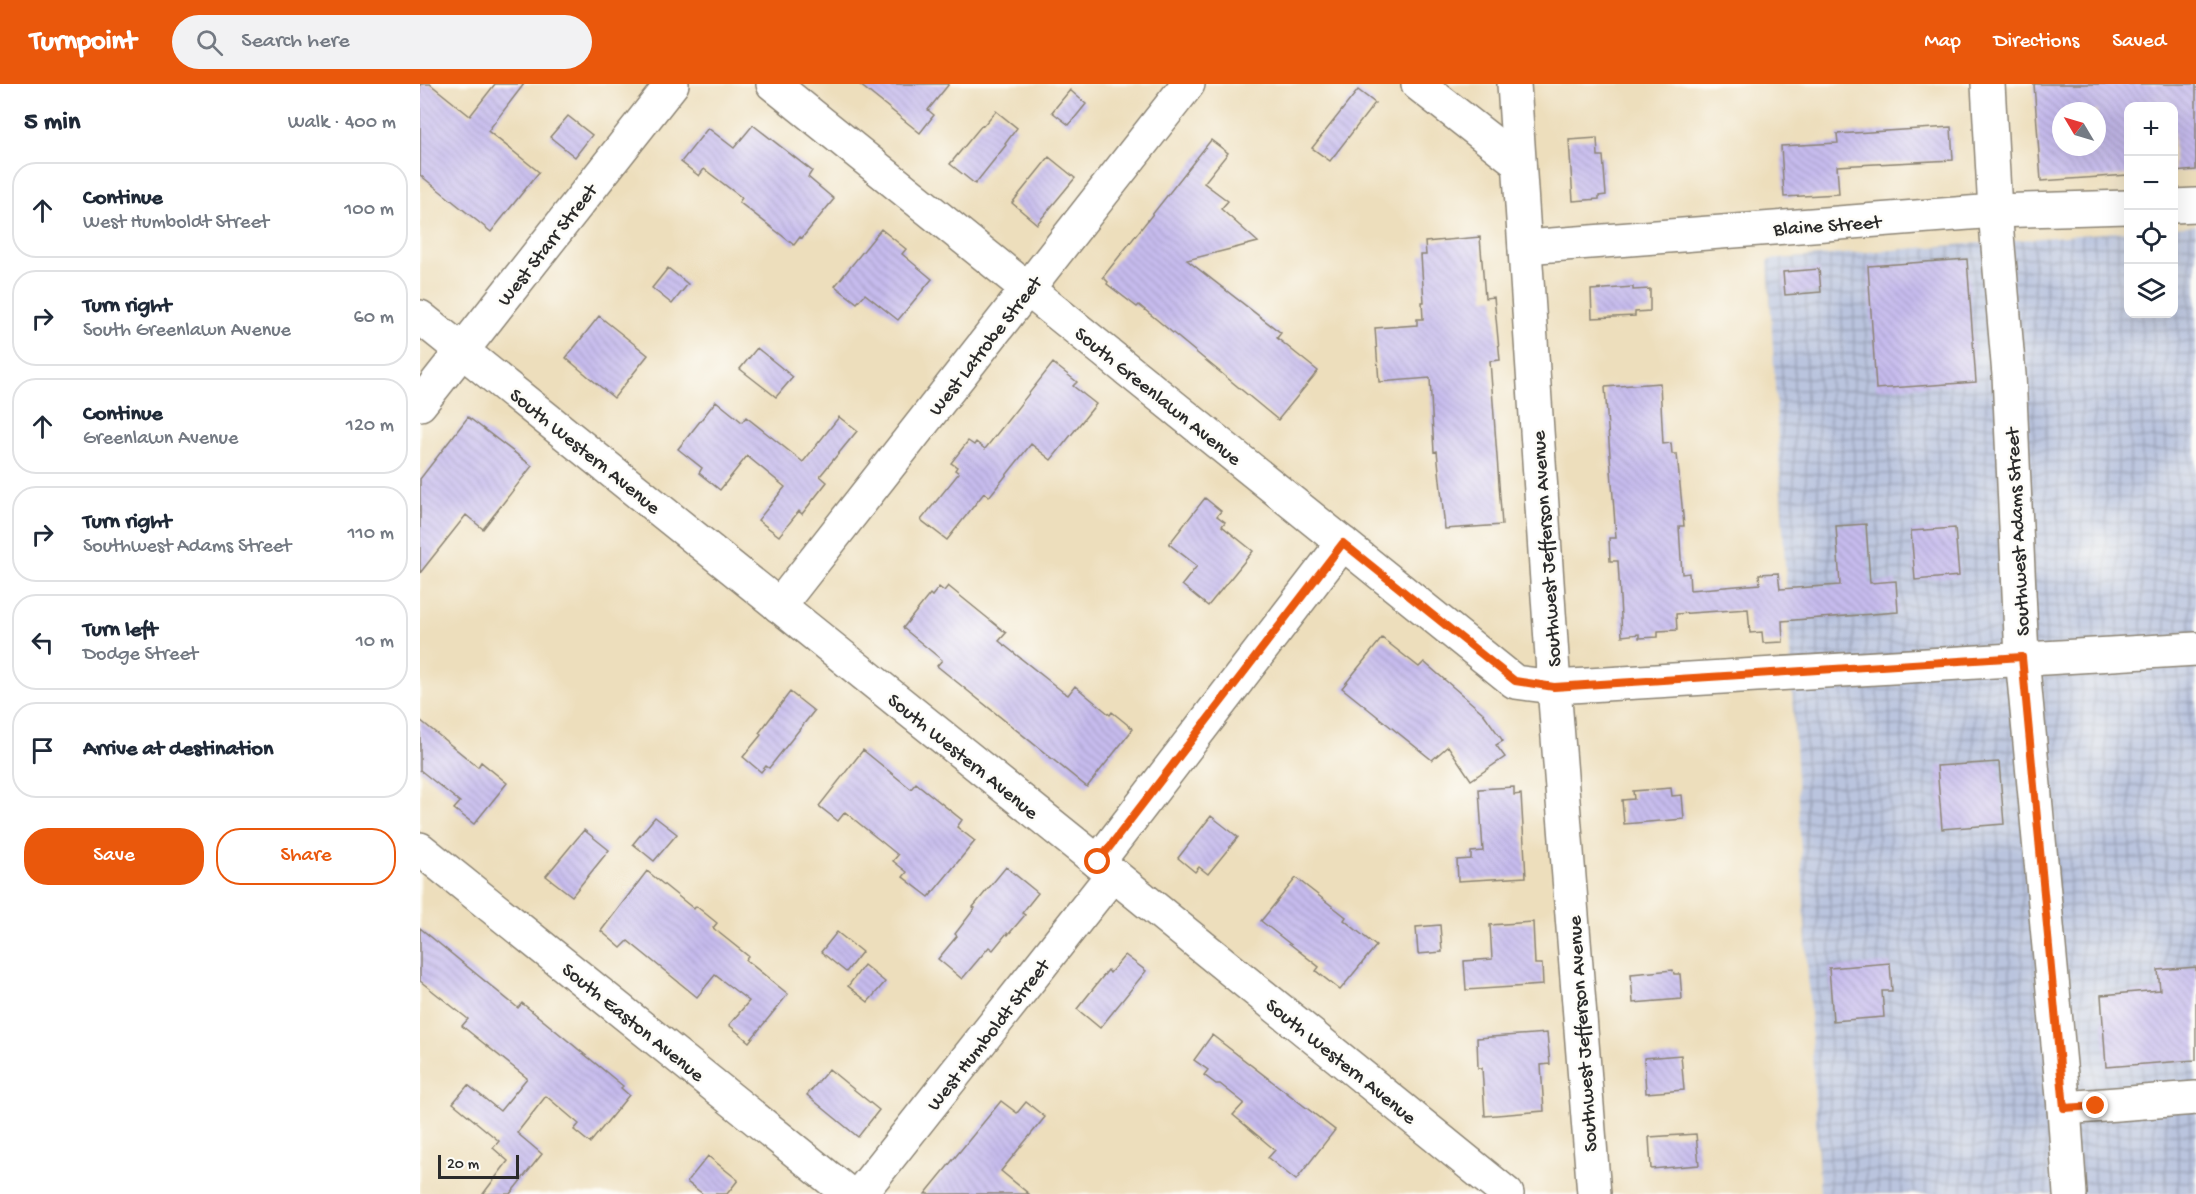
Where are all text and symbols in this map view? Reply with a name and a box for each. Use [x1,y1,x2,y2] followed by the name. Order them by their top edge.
[172,15,592,69] search box
[30,26,136,59] text: Turnpoint
[193,26,226,59] icon: search
[241,29,350,55] text: Search here
[1924,30,1961,55] text: Map
[1994,30,2079,55] text: Directions
[2112,30,2166,55] text: Saved
[2052,102,2106,156] north arrow
[2124,102,2178,318] map controls
[2124,102,2178,156] button: +
[24,108,80,139] text: 5 min
[288,112,396,135] text: Walk · 400 m
[2124,156,2178,210] button: −
[494,179,605,312] street label: West Starr Street
[83,186,163,212] text: Continue
[26,194,59,227] icon: ahead
[344,199,394,222] text: 100 m
[2124,210,2178,264] button: locate
[83,212,269,235] text: West Humboldt Street
[1772,212,1884,243] street label: Blaine Street
[2124,264,2178,318] button: layers
[925,271,1049,421] street label: West Latrobe Street
[83,294,171,320] text: Turn right
[26,302,59,335] icon: right
[354,307,394,330] text: 60 m
[83,320,291,343] text: South Greenlawn Avenue
[1069,323,1245,473] street label: South Greenlawn Avenue
[504,385,664,521] street label: South Western Avenue
[83,402,163,428] text: Continue
[26,410,59,443] icon: ahead
[346,415,394,438] text: 120 m
[2002,425,2036,636] street label: Southwest Adams Street
[83,428,238,451] text: Greenlawn Avenue
[1529,429,1568,668] street label: Southwest Jefferson Avenue
[83,510,171,536] text: Turn right
[26,518,59,551] icon: right
[348,523,394,546] text: 110 m
[83,536,291,559] text: Southwest Adams Street
[83,618,157,644] text: Turn left
[26,626,59,659] icon: left
[356,631,394,654] text: 10 m
[83,644,198,667] text: Dodge Street
[882,690,1042,826] street label: South Western Avenue
[26,734,59,767] icon: arrive
[83,737,273,763] text: Arrive at destination
[24,828,204,885] button: Save
[216,828,396,885] button: Share
[1084,848,1110,874] route start
[1565,914,1604,1153] street label: Southwest Jefferson Avenue
[923,954,1057,1116] street label: West Humboldt Street
[556,959,708,1089] street label: South Easton Avenue
[1260,995,1420,1131] street label: South Western Avenue
[2082,1092,2108,1118] route end
[438,1152,519,1180] scale bar
[447,1156,479,1175] text: 20 m

